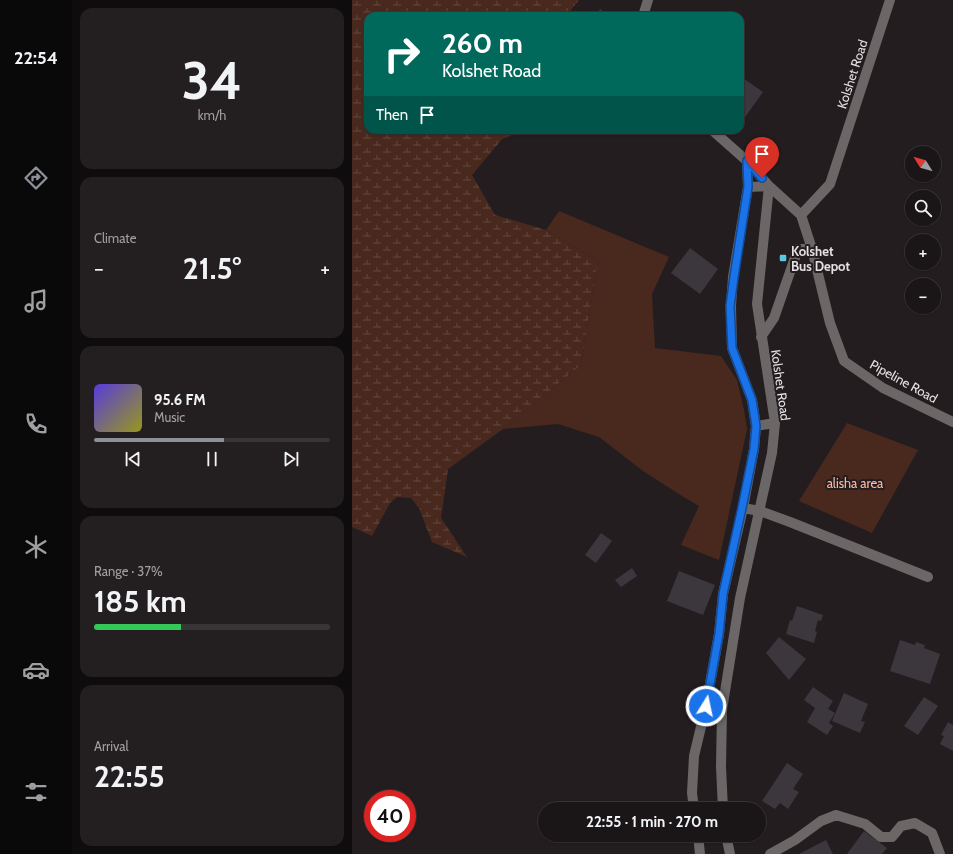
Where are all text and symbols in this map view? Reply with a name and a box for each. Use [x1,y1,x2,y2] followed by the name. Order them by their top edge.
[442,26,523,60] text: 260 m
[376,28,428,80] icon: right
[833,37,871,111] street label: Kolshet Road
[14,47,58,69] text: 22:54
[182,49,242,112] text: 34
[442,60,541,82] text: Kolshet Road
[416,104,438,126] icon: arrive
[376,106,408,124] text: Then
[198,107,226,123] text: km/h
[745,137,779,178] pin
[751,143,773,165] icon: arrive
[905,146,941,182] north arrow
[905,146,941,314] map controls
[22,164,50,192] icon: directions
[905,190,941,226] button: search
[94,230,136,246] text: Climate
[905,234,941,270] button: +
[791,243,850,274] place label: Kolshet Bus Depot
[183,250,241,287] text: 21.5°
[778,253,788,263] marker: Kolshet Bus Depot
[94,255,104,282] text: −
[320,255,330,282] text: +
[905,278,941,314] button: −
[22,287,50,315] icon: music
[768,348,794,422] street label: Kolshet Road
[867,356,941,406] street label: Pipeline Road
[154,391,206,409] text: 95.6 FM
[154,409,185,425] text: Music
[22,410,50,438] icon: phone
[122,448,144,470] icon: previous
[201,448,223,470] icon: pause
[280,448,302,470] icon: next
[827,475,884,491] park label: alisha area
[22,533,50,561] icon: climate
[94,563,163,579] text: Range · 37%
[94,583,187,620] text: 185 km
[22,656,50,684] icon: car
[685,685,727,727] position arrow
[94,738,129,754] text: Arrival
[94,758,165,795] text: 22:55
[22,778,50,806] icon: filters
[364,790,416,842] speed limit sign: 40
[586,813,718,831] text: 22:55 · 1 min · 270 m

